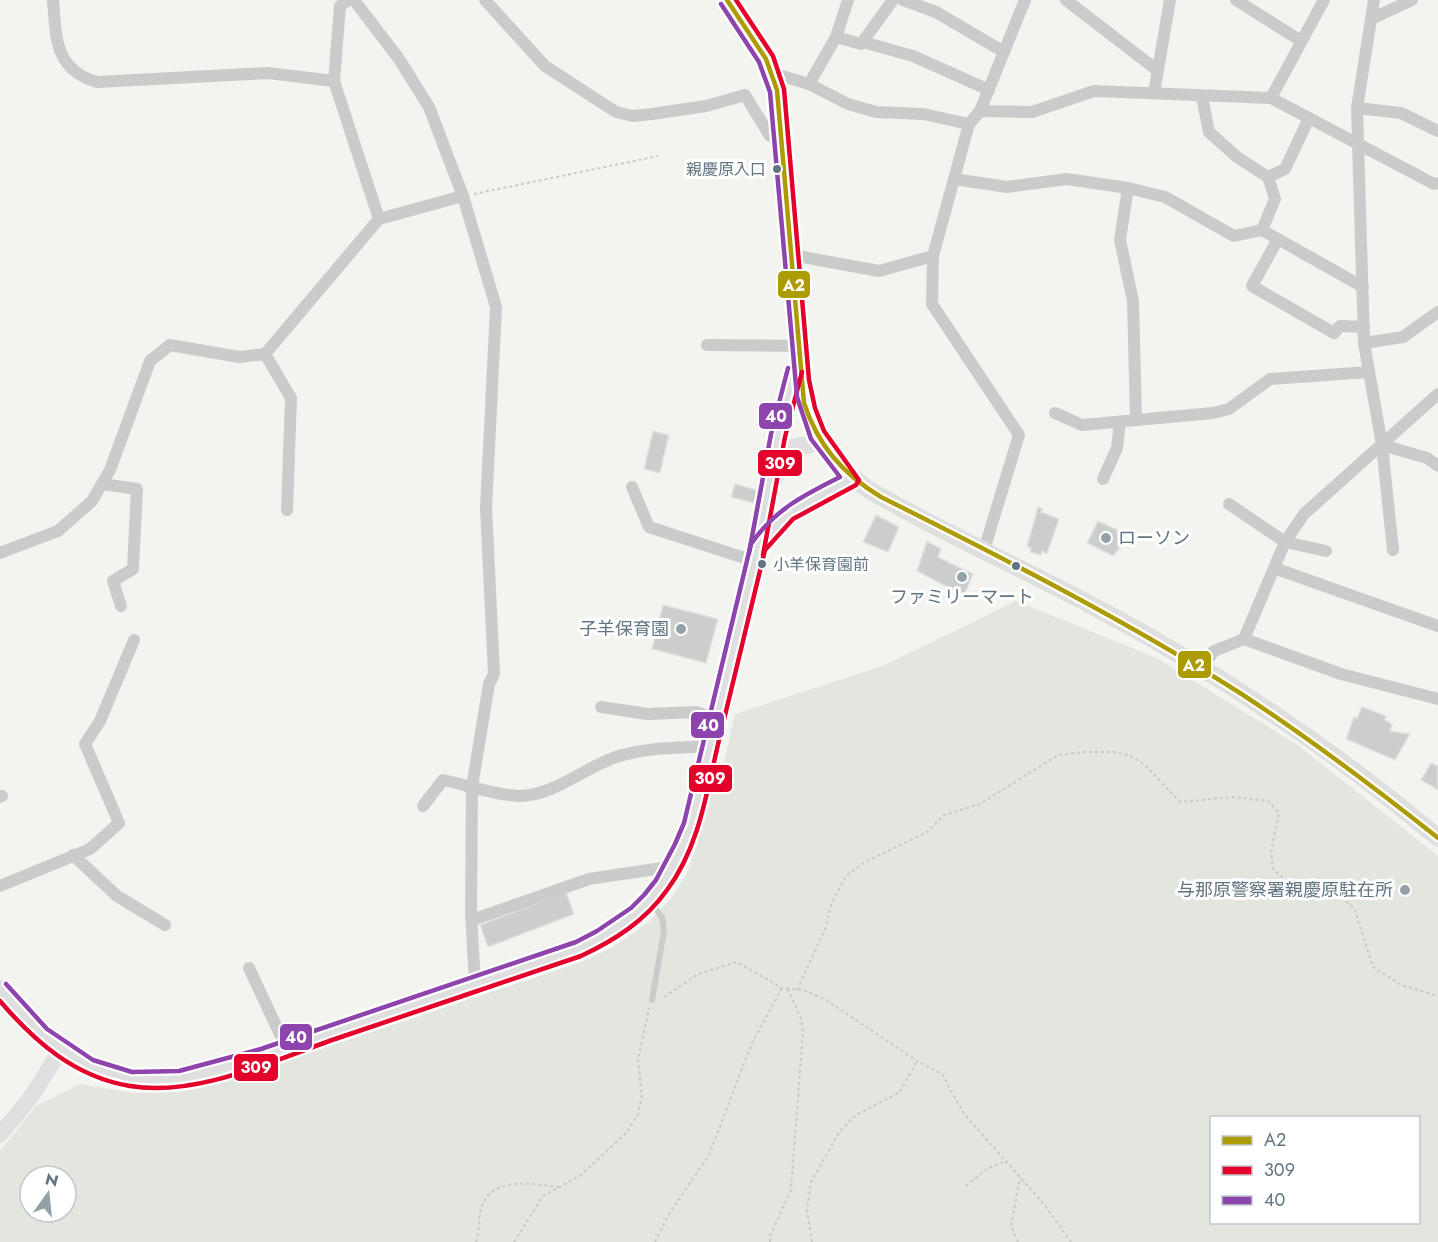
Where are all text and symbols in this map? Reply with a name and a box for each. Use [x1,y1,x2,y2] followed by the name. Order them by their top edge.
[686,158,766,181] place label: 親慶原入口
[771,163,783,175] marker: 親慶原入口
[777,270,811,299] line badge: A2
[782,274,805,297] text: A2
[758,402,793,430] line badge: 40
[765,405,787,428] text: 40
[757,449,803,477] line badge: 309
[764,452,796,475] text: 309
[1118,525,1190,551] place label: ローソン
[1099,531,1113,545] marker: ローソン
[773,553,869,576] place label: 小羊保育園前
[756,558,768,570] marker: 小羊保育園前
[1010,560,1022,572] unlabelled marker
[955,570,969,584] marker: ファミリーマート
[890,584,1034,610] place label: ファミリーマート
[579,616,669,642] place label: 子羊保育園
[674,622,688,636] marker: 子羊保育園
[1177,650,1212,679] line badge: A2
[1182,654,1205,677] text: A2
[690,711,725,739] line badge: 40
[697,714,719,737] text: 40
[688,764,733,793] line badge: 309
[694,767,726,790] text: 309
[1177,877,1393,903] place label: 与那原警察署親慶原駐在所
[1398,883,1412,897] marker: 与那原警察署親慶原駐在所
[279,1023,313,1051] line badge: 40
[285,1026,307,1049] text: 40
[233,1053,279,1082] line badge: 309
[240,1056,272,1079] text: 309
[1210,1116,1420,1224] legend
[1264,1127,1286,1153] text: A2
[1264,1157,1295,1183] text: 309
[18,1164,78,1224] north arrow
[43,1167,61,1193] text: N
[1264,1187,1285,1213] text: 40

